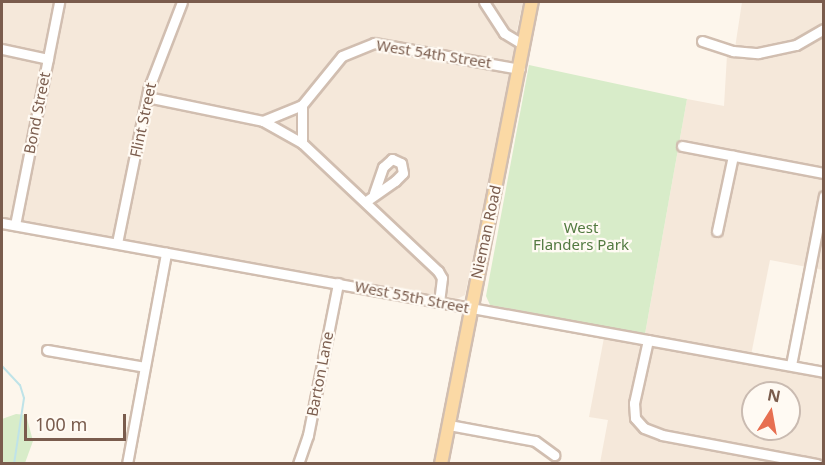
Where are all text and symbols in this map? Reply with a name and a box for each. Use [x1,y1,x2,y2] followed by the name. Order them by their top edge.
[375,36,493,72] street label: West 54th Street
[20,70,54,156] street label: Bond Street
[126,81,160,159] street label: Flint Street
[467,183,505,281] street label: Nieman Road
[533,218,629,253] park label: West Flanders Park
[353,277,471,317] street label: West 55th Street
[303,330,337,418] street label: Barton Lane
[741,381,801,441] north arrow
[766,383,783,407] text: N
[27,402,129,440] scale bar
[35,412,87,436] text: 100 m

